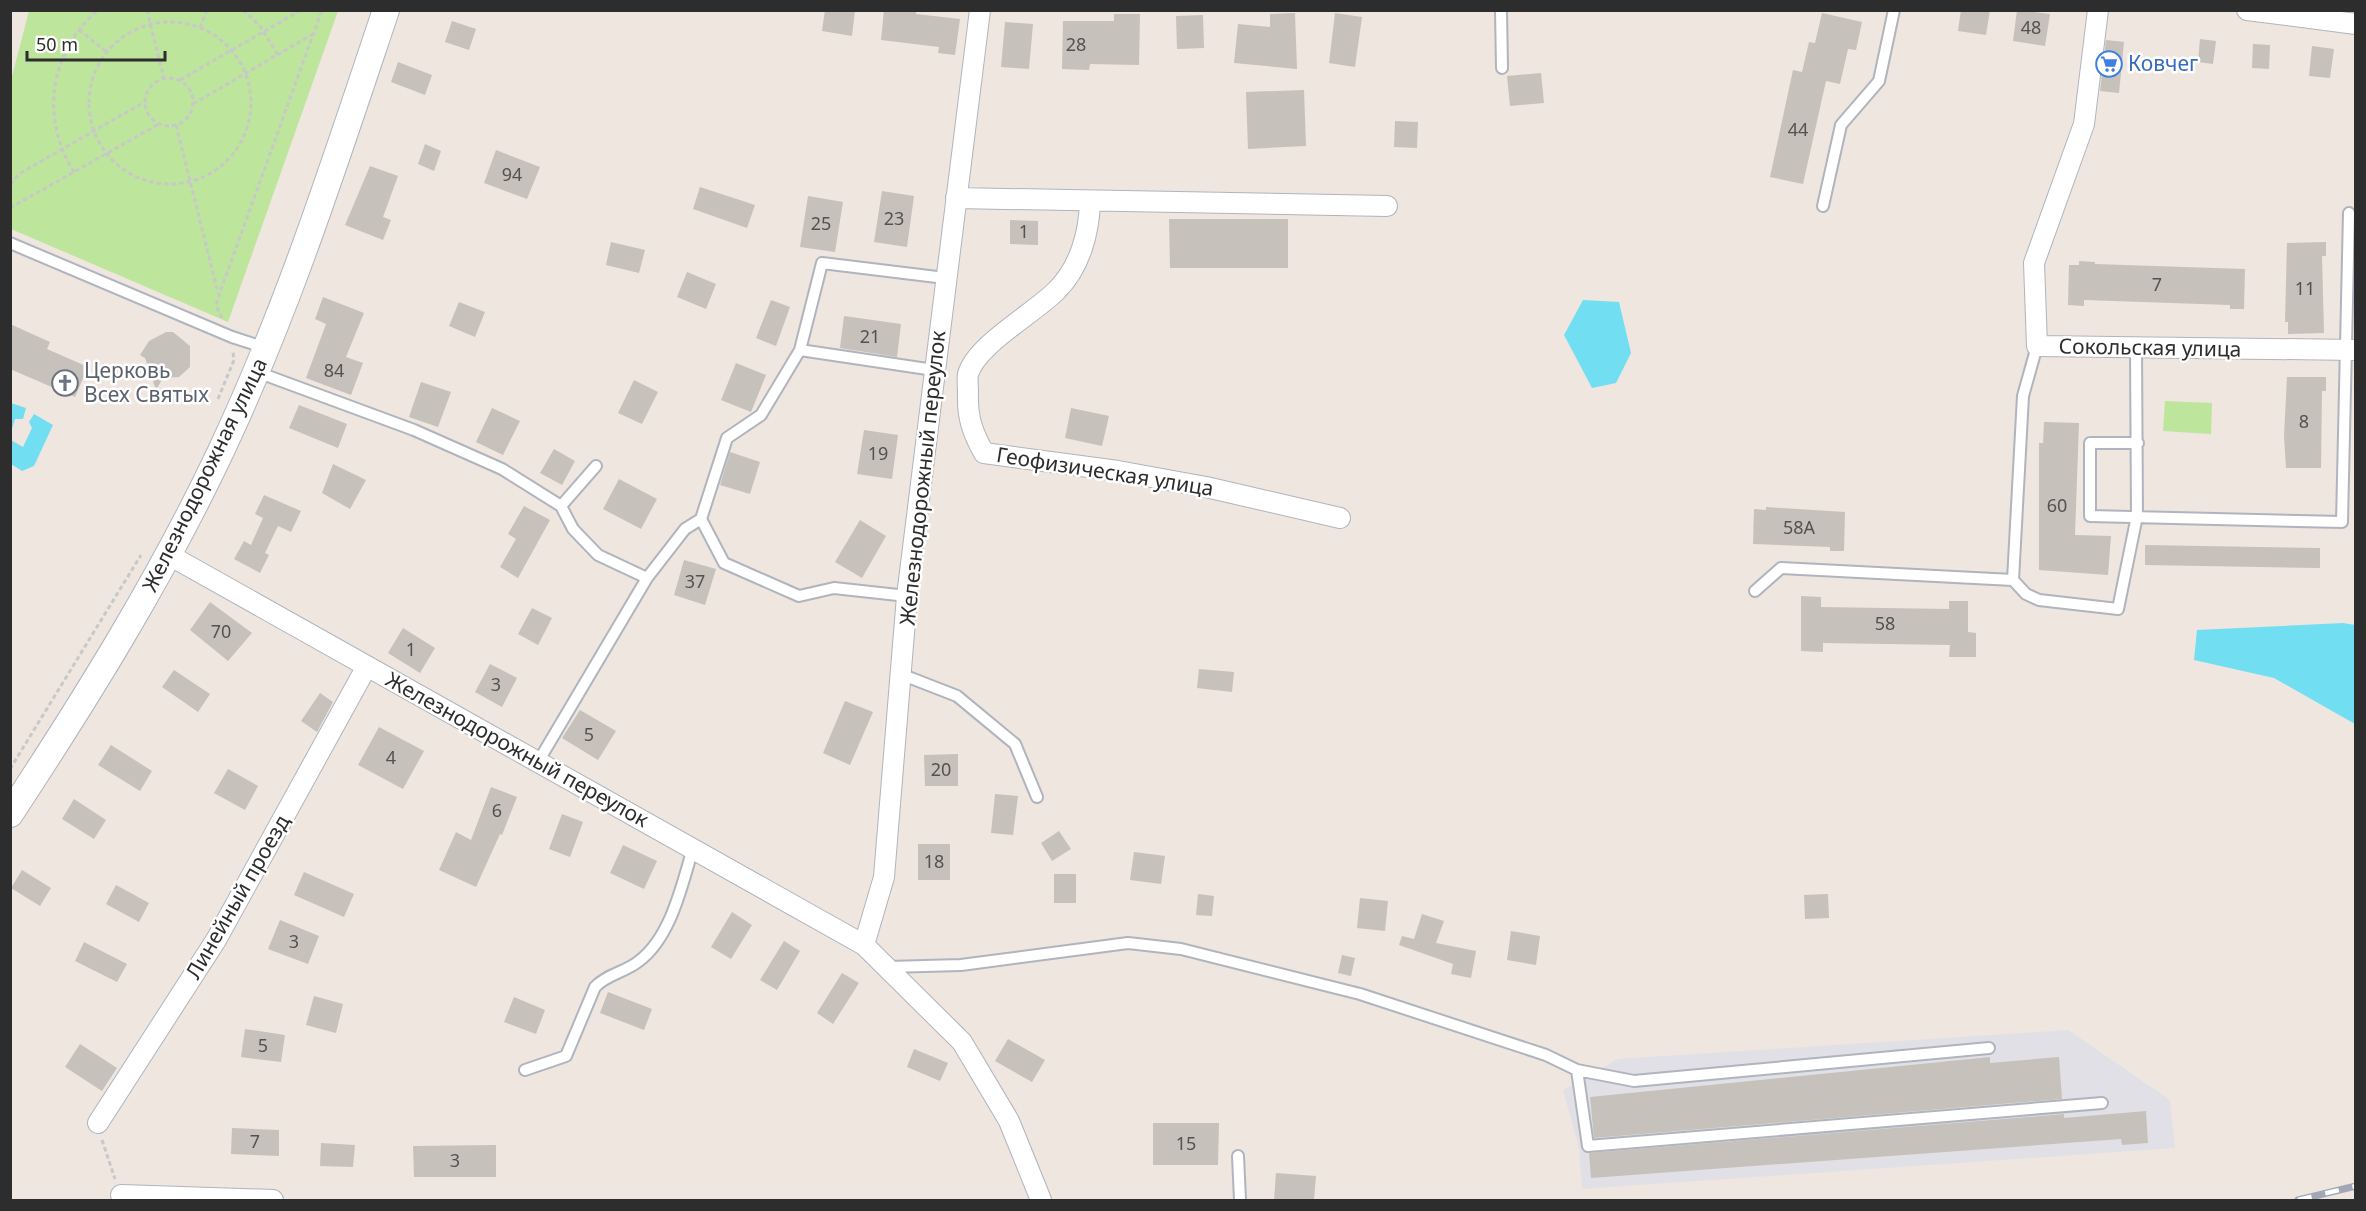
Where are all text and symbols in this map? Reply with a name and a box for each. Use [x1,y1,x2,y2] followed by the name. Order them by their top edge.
[2021,15,2041,39] house number: 48
[27,24,165,62] scale bar
[36,32,78,56] text: 50 m
[1066,32,1086,56] house number: 28
[2094,49,2124,79] supermarket icon: Ковчег
[2128,49,2198,77] place label: Ковчег
[1788,117,1808,141] house number: 44
[502,162,522,186] house number: 94
[884,206,904,230] house number: 23
[811,211,831,235] house number: 25
[1019,219,1029,243] house number: 1
[2152,272,2162,296] house number: 7
[2295,276,2315,300] house number: 11
[860,324,880,348] house number: 21
[893,329,951,627] street label: Железнодорожный переулок
[2058,331,2242,363] street label: Сокольская улица
[135,353,273,596] street label: Железнодорожная улица
[84,356,209,408] place label: Церковь Всех Святых
[324,358,344,382] house number: 84
[50,368,80,398] church icon: Церковь Всех Святых
[2299,409,2309,433] house number: 8
[995,440,1216,502] street label: Геофизическая улица
[868,441,888,465] house number: 19
[2047,493,2067,517] house number: 60
[1783,515,1816,539] house number: 58А
[685,569,705,593] house number: 37
[1875,611,1895,635] house number: 58
[211,619,231,643] house number: 70
[406,637,416,661] house number: 1
[381,665,654,833] street label: Железнодорожный переулок
[491,672,501,696] house number: 3
[584,722,594,746] house number: 5
[386,745,396,769] house number: 4
[931,757,951,781] house number: 20
[492,798,502,822] house number: 6
[179,809,296,984] street label: Линейный проезд
[924,849,944,873] house number: 18
[289,929,299,953] house number: 3
[258,1033,268,1057] house number: 5
[250,1129,260,1153] house number: 7
[1176,1131,1196,1155] house number: 15
[450,1148,460,1172] house number: 3

